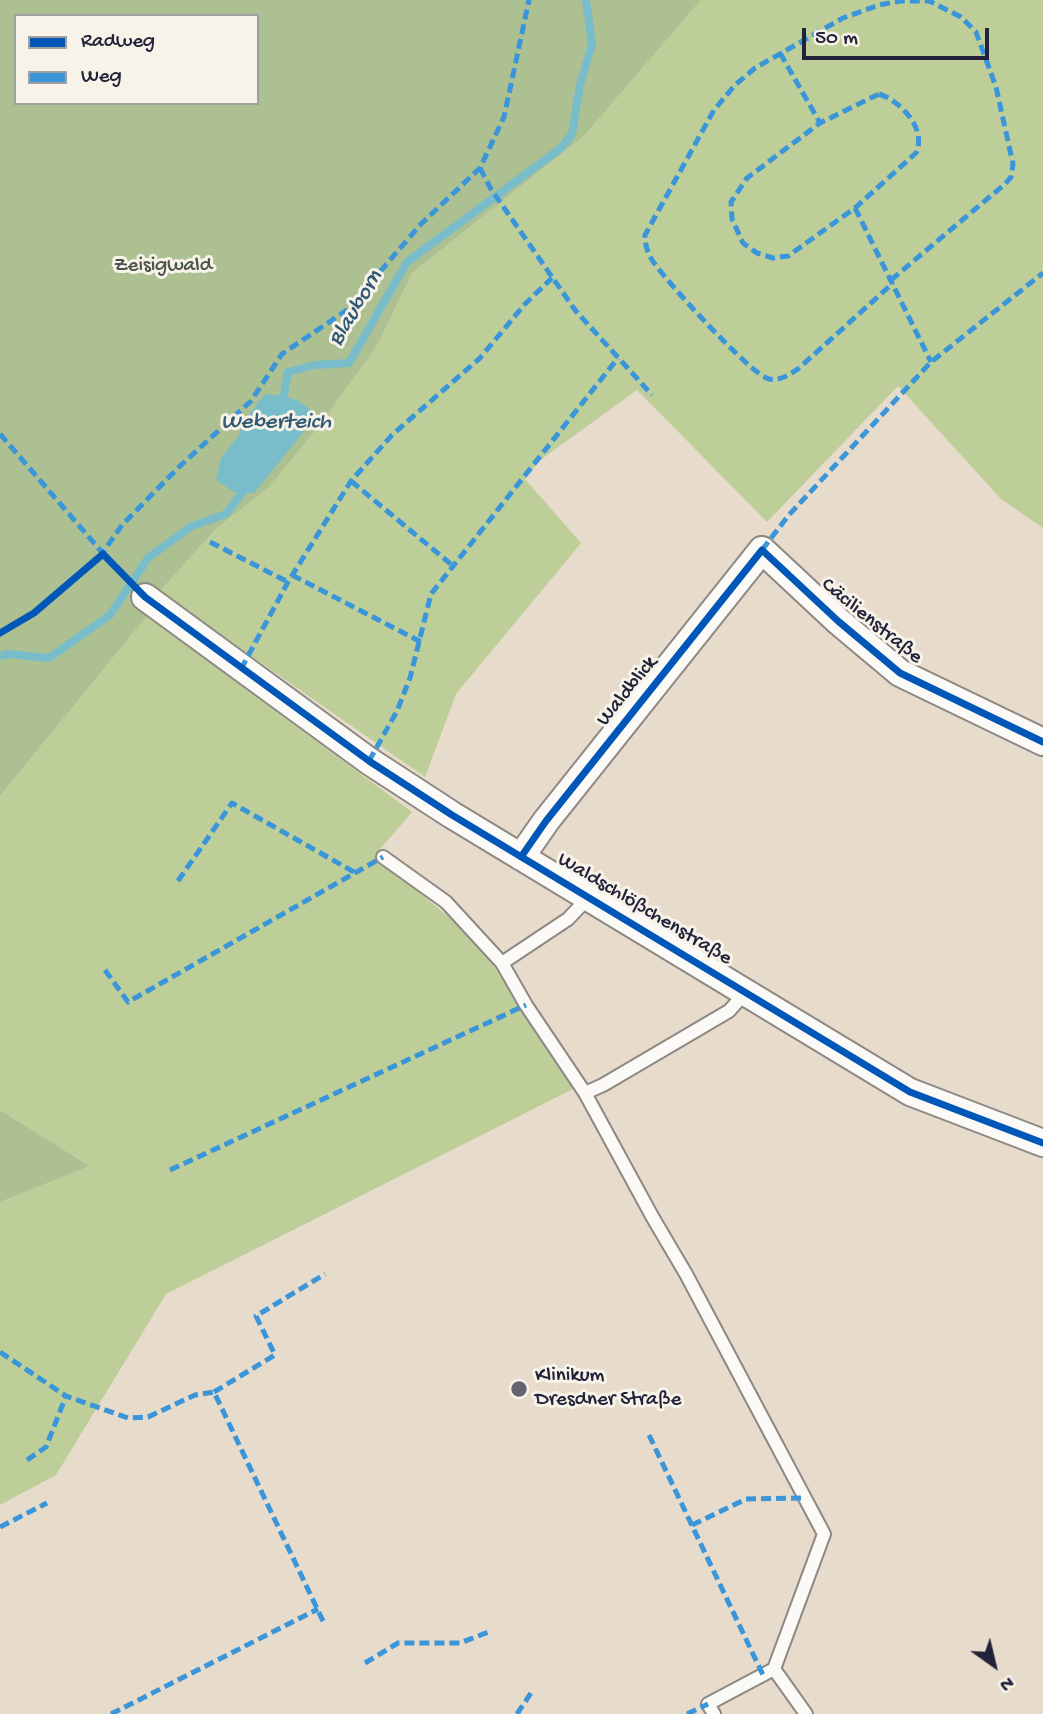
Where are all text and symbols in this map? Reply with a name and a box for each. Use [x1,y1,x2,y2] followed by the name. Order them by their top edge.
[14,14,259,105] legend
[805,14,992,58] scale bar
[815,27,858,52] text: 50 m
[81,30,155,55] text: Radweg
[81,65,122,90] text: Weg
[114,254,212,280] park label: Zeisigwald
[324,266,390,352] water label: Blauborn
[221,409,331,437] water label: Weberteich
[815,573,927,671] street label: Cäcilienstraße
[592,652,664,732] street label: Waldblick
[552,848,736,972] street label: Waldschlößchenstraße
[535,1364,681,1414] place label: Klinikum Dresdner Straße
[509,1379,529,1399] marker: Klinikum Dresdner Straße
[959,1630,1029,1700] north arrow
[994,1670,1018,1696] text: N

